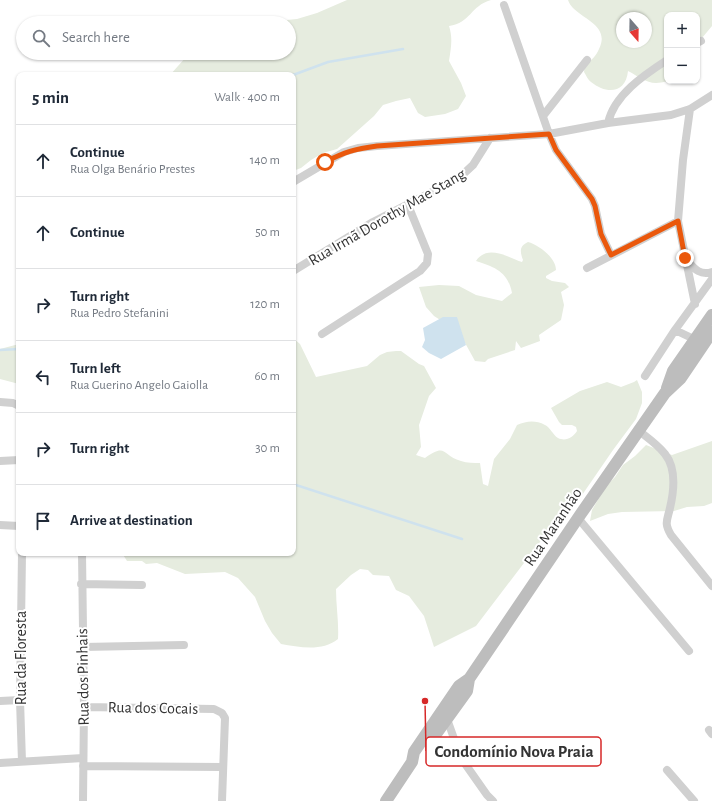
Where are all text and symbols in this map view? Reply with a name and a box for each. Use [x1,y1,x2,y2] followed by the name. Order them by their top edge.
[616,12,652,48] north arrow
[664,12,700,84] map controls
[664,12,700,48] button: +
[16,16,296,60] search box
[30,27,52,49] icon: search
[62,30,130,45] text: Search here
[664,48,700,84] button: −
[32,89,69,106] text: 5 min
[214,91,280,104] text: Walk · 400 m
[70,145,125,160] text: Continue
[32,150,54,172] icon: ahead
[316,153,334,171] route start
[250,154,280,167] text: 140 m
[70,163,195,176] text: Rua Olga Benário Prestes
[306,165,469,269] street label: Rua Irmã Dorothy Mae Stang
[32,222,54,244] icon: ahead
[70,225,125,240] text: Continue
[255,226,280,239] text: 50 m
[676,249,694,267] route end
[70,289,129,304] text: Turn right
[32,294,54,316] icon: right
[250,298,280,311] text: 120 m
[70,307,169,320] text: Rua Pedro Stefanini
[70,361,121,376] text: Turn left
[32,366,54,388] icon: left
[254,370,280,383] text: 60 m
[70,379,208,392] text: Rua Guerino Angelo Gaiolla
[32,438,54,460] icon: right
[70,441,129,456] text: Turn right
[255,442,280,455] text: 30 m
[521,485,585,569] street label: Rua Maranhão
[32,510,54,532] icon: arrive
[70,513,193,528] text: Arrive at destination
[13,611,29,705] street label: Rua da Floresta
[74,628,92,726] street label: Rua dos Pinhais
[108,699,198,717] street label: Rua dos Cocais
[426,737,601,766] callout: Condomínio Nova Praia
[434,743,594,760] text: Condomínio Nova Praia

